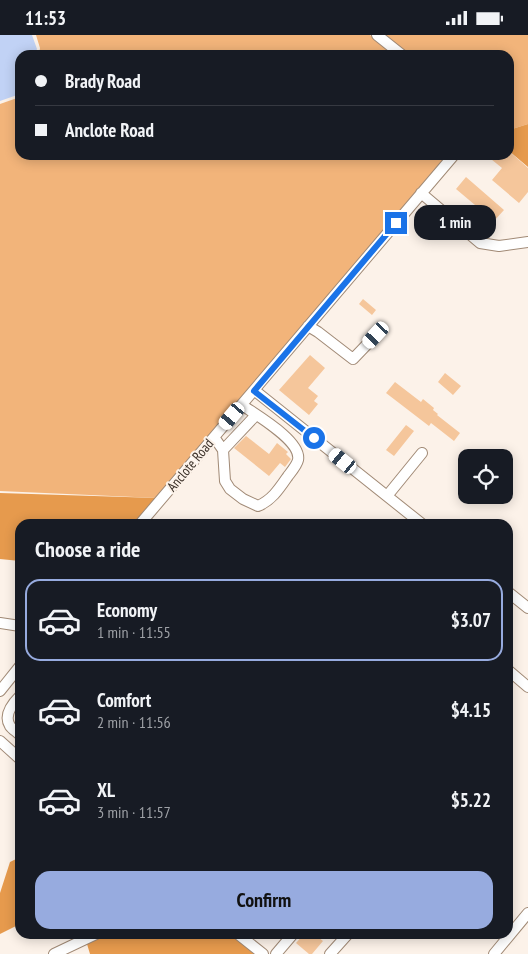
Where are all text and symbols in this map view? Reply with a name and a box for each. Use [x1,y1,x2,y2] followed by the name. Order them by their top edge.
[25,6,66,30] text: 11:53
[65,69,141,93] text: Brady Road
[65,118,154,142] text: Anclote Road
[414,205,496,241] callout: 1 min
[385,212,407,234] route end
[439,212,471,232] text: 1 min
[360,319,391,351] car
[216,400,247,432] car
[303,427,325,449] route start
[163,435,217,495] street label: Anclote Road
[326,446,359,476] car
[458,449,513,504] map controls
[458,449,513,504] button: locate
[35,535,140,563] text: Choose a ride
[37,598,82,643] icon: car
[97,598,157,622] text: Economy
[451,608,491,632] text: $3.07
[97,622,171,642] text: 1 min · 11:55
[37,688,82,733] icon: car
[97,688,151,712] text: Comfort
[451,698,491,722] text: $4.15
[97,712,171,732] text: 2 min · 11:56
[37,778,82,823] icon: car
[97,778,115,802] text: XL
[451,788,491,812] text: $5.22
[97,802,171,822] text: 3 min · 11:57
[35,871,493,929] button: Confirm

